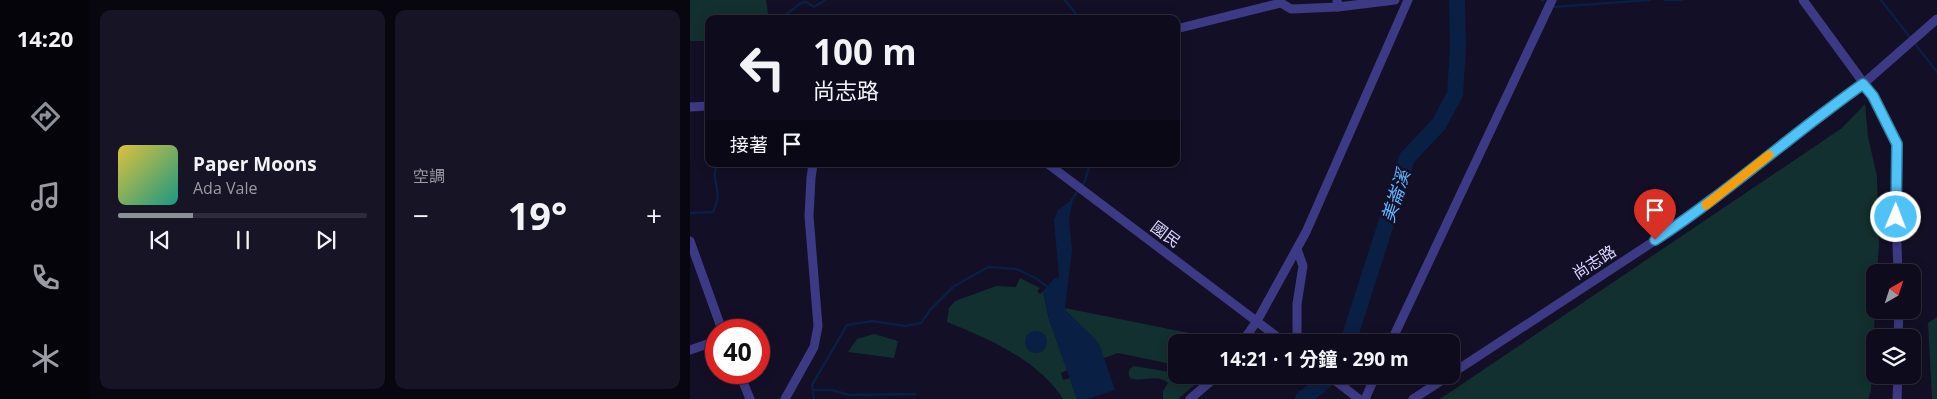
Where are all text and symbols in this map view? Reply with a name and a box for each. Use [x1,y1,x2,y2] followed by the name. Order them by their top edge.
[17,23,73,53] text: 14:20
[813,28,917,75] text: 100 m
[730,35,795,100] icon: left
[813,75,879,105] text: 尚志路
[28,99,63,134] icon: directions
[778,130,806,158] icon: arrive
[730,132,768,158] text: 接著
[193,151,317,177] text: Paper Moons
[1375,164,1416,225] water label: 美崙溪
[413,165,445,187] text: 空調
[193,177,257,199] text: Ada Vale
[28,179,63,214] icon: music
[508,189,567,241] text: 19°
[1634,189,1676,240] pin
[1869,190,1921,242] position arrow
[413,196,429,234] text: −
[646,196,662,234] text: +
[1641,196,1669,224] icon: arrive
[1147,216,1185,252] street label: 國民
[146,226,174,254] icon: previous
[229,226,257,254] icon: pause
[312,226,340,254] icon: next
[1568,240,1620,284] street label: 尚志路
[28,260,63,295] icon: phone
[1866,264,1921,319] north arrow
[1866,264,1921,384] map controls
[705,319,770,384] speed limit sign: 40
[1866,329,1921,384] button: layers
[28,341,63,376] icon: climate
[1219,346,1409,372] text: 14:21 · 1 分鐘 · 290 m

